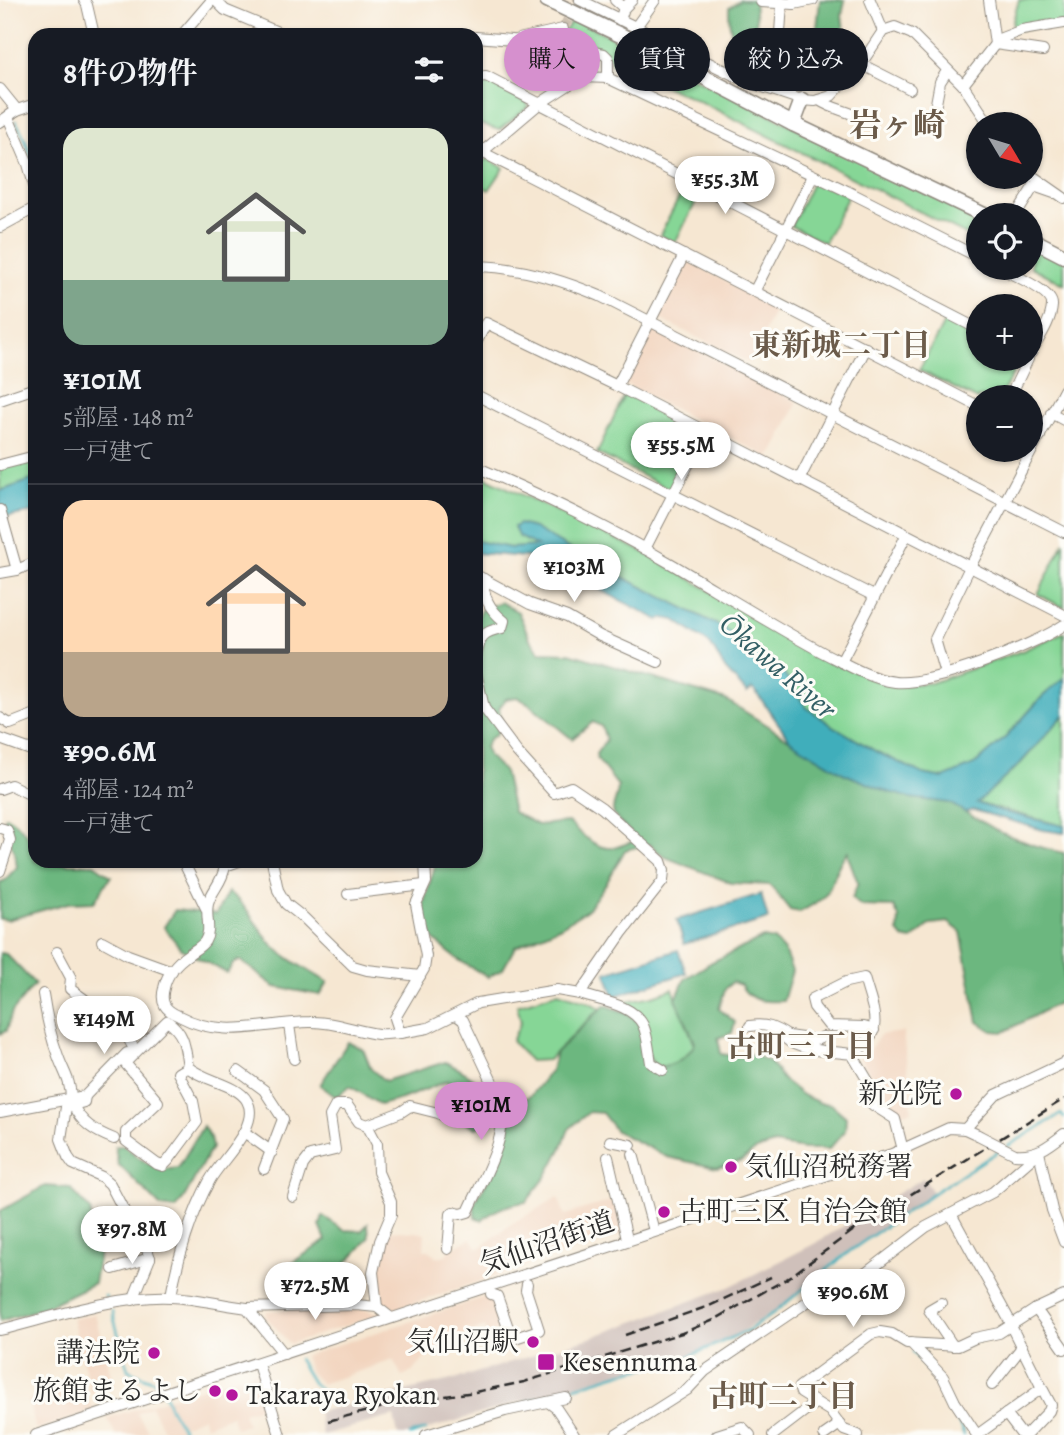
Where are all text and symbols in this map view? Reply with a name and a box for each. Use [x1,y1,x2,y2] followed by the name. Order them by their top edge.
[504,28,600,91] chip: 購入
[614,28,710,91] chip: 賃貸
[724,28,868,91] chip: 絞り込み
[410,51,448,89] icon: filters
[63,53,197,93] text: 8件の物件
[849,103,945,147] district label: 岩ヶ崎
[966,112,1043,189] north arrow
[966,112,1043,462] map controls
[668,156,782,216] pin: ¥55.3M
[691,163,759,194] text: ¥55.3M
[193,174,319,300] icon: home
[966,203,1043,280] button: locate
[966,294,1043,371] button: +
[751,325,931,365] district label: 東新城二丁目
[63,359,142,399] text: ¥101M
[966,385,1043,462] button: −
[63,402,193,433] text: 5部屋 · 148 m²
[624,422,738,482] pin: ¥55.5M
[647,429,715,460] text: ¥55.5M
[63,436,155,467] text: 一戸建て
[525,544,623,604] pin: ¥103M
[193,546,319,672] icon: home
[543,551,605,582] text: ¥103M
[711,604,846,729] water label: Ōkawa River
[63,731,157,771] text: ¥90.6M
[63,774,194,805] text: 4部屋 · 124 m²
[63,808,155,839] text: 一戸建て
[55,996,153,1056] pin: ¥149M
[73,1003,135,1034] text: ¥149M
[726,1026,876,1066] district label: 古町三丁目
[858,1075,942,1113] place label: 新光院
[432,1082,530,1142] pin: ¥101M
[948,1086,964,1102] marker: 新光院
[451,1089,511,1120] text: ¥101M
[745,1148,913,1186] place label: 気仙沼税務署
[723,1159,739,1175] marker: 気仙沼税務署
[678,1193,908,1231] place label: 古町三区 自治会館
[475,1202,619,1284] street label: 気仙沼街道
[656,1204,672,1220] marker: 古町三区 自治会館
[75,1206,189,1266] pin: ¥97.8M
[97,1213,167,1244] text: ¥97.8M
[258,1262,372,1322] pin: ¥72.5M
[280,1269,350,1300] text: ¥72.5M
[796,1270,910,1329] pin: ¥90.6M
[817,1276,889,1307] text: ¥90.6M
[407,1323,519,1361] place label: 気仙沼駅
[56,1334,140,1372] place label: 講法院
[525,1334,541,1350] marker: 気仙沼駅
[562,1343,697,1381] place label: Kesennuma
[146,1345,162,1361] marker: 講法院
[536,1352,556,1372] marker: Kesennuma
[33,1372,201,1410] place label: 旅館まるよし
[246,1376,437,1414] place label: Takaraya Ryokan
[708,1376,858,1416] district label: 古町二丁目
[207,1383,223,1399] marker: 旅館まるよし
[224,1387,240,1403] marker: Takaraya Ryokan

